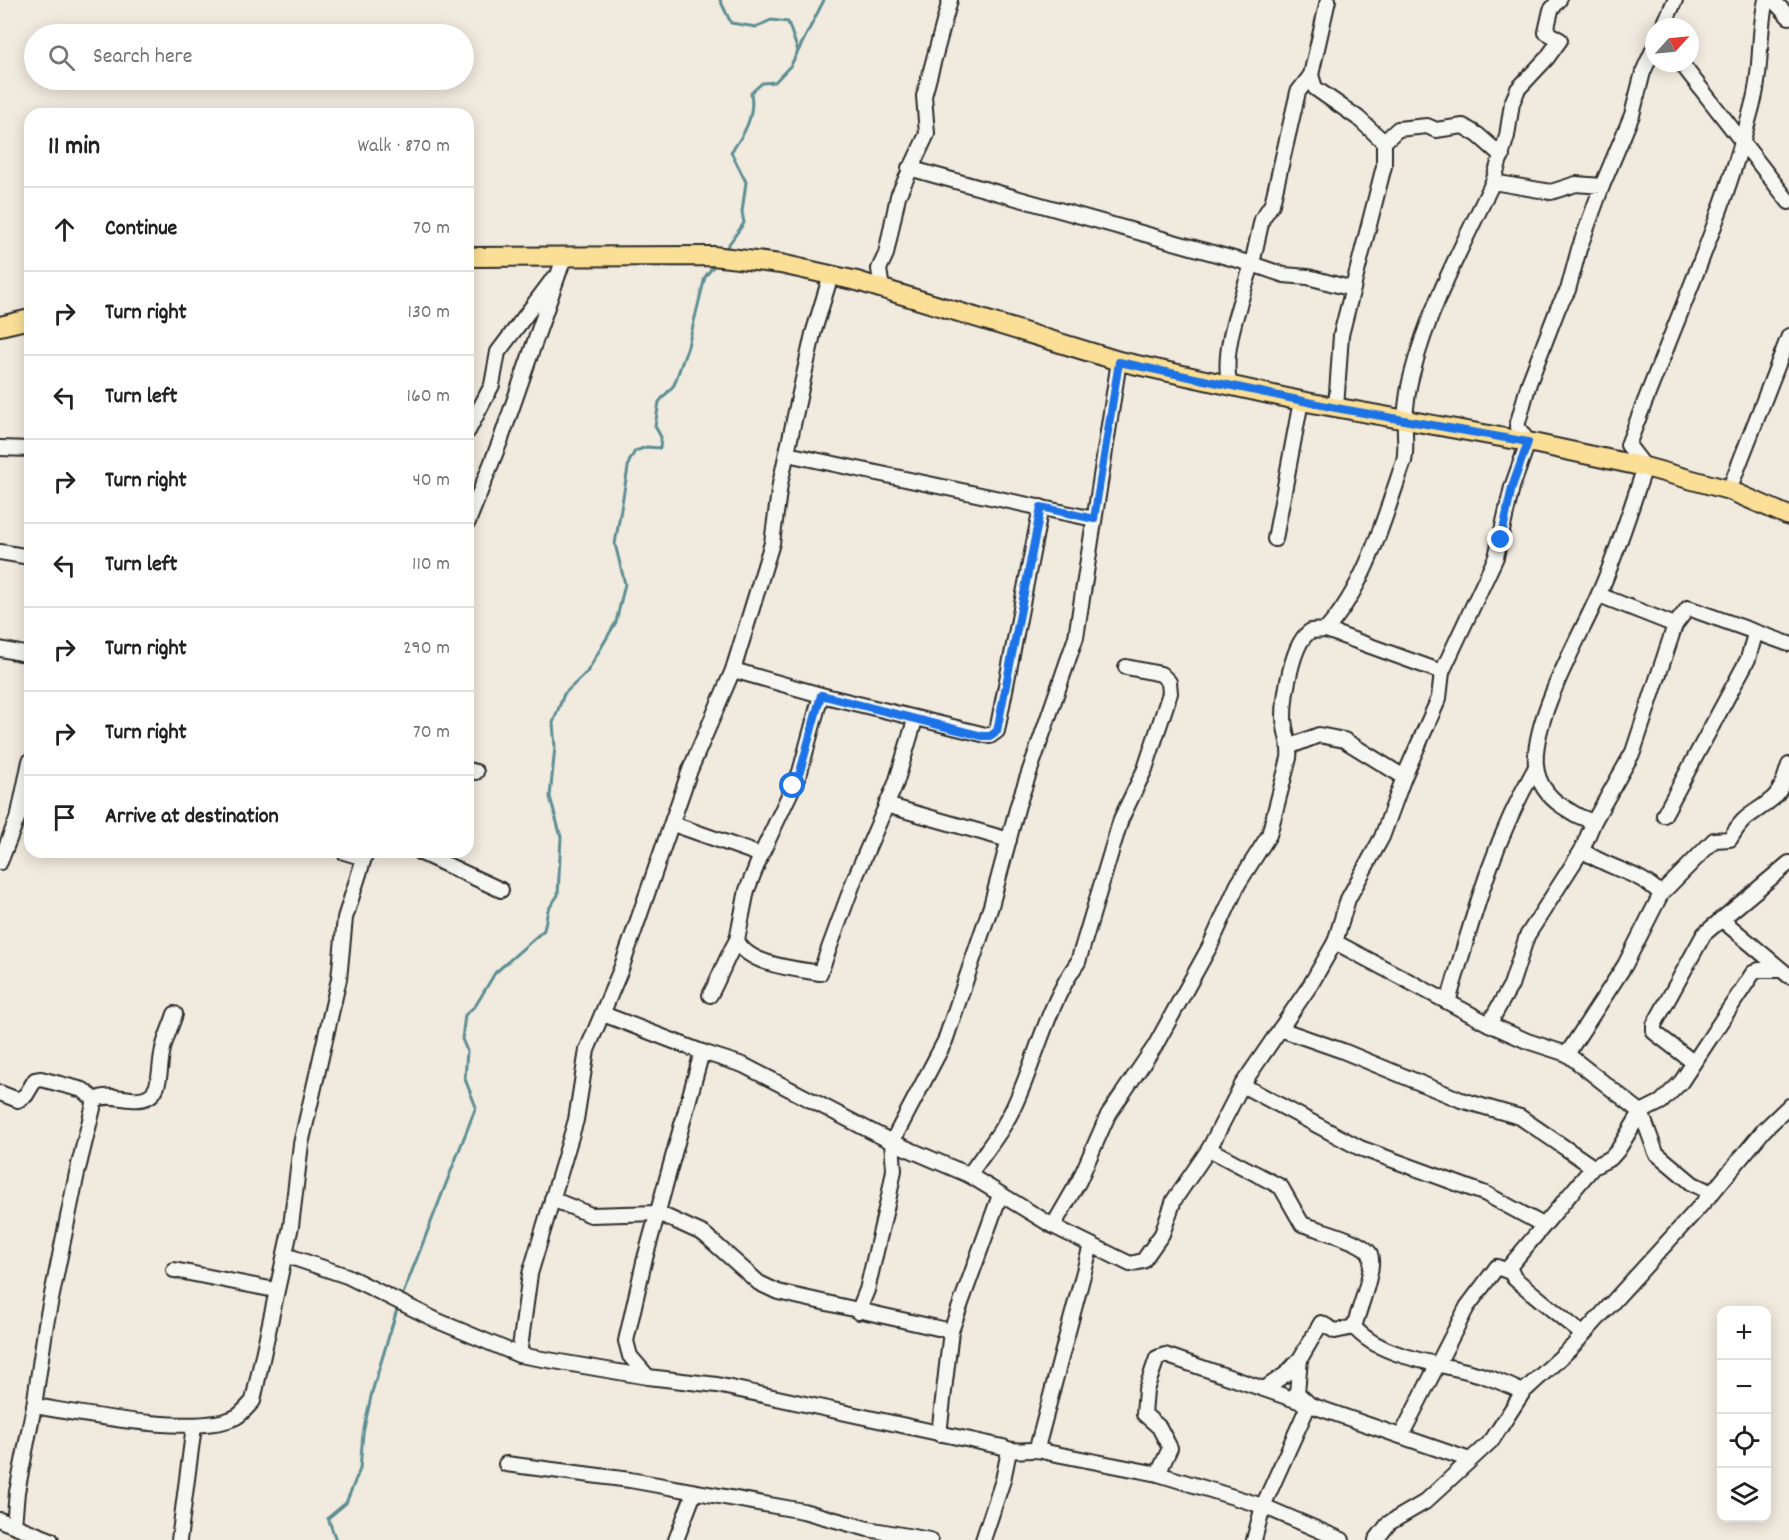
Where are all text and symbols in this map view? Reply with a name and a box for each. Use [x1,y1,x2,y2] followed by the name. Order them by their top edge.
[1645,18,1699,72] north arrow
[24,24,474,90] search box
[45,41,78,74] icon: search
[93,42,192,73] text: Search here
[48,129,100,166] text: 11 min
[358,133,450,161] text: Walk · 870 m
[48,213,81,246] icon: ahead
[105,214,177,245] text: Continue
[413,215,450,243] text: 70 m
[48,297,81,330] icon: right
[105,298,187,329] text: Turn right
[408,299,450,327] text: 130 m
[48,381,81,414] icon: left
[105,382,177,413] text: Turn left
[407,383,450,411] text: 160 m
[48,465,81,498] icon: right
[105,466,187,497] text: Turn right
[412,467,450,495] text: 40 m
[1487,526,1513,552] route end
[48,549,81,582] icon: left
[105,550,177,581] text: Turn left
[412,551,450,579] text: 110 m
[48,633,81,666] icon: right
[105,634,187,665] text: Turn right
[403,635,450,663] text: 290 m
[48,717,81,750] icon: right
[105,718,187,749] text: Turn right
[413,719,450,747] text: 70 m
[779,772,805,798] route start
[48,801,81,834] icon: arrive
[105,802,279,833] text: Arrive at destination
[1717,1306,1771,1522] map controls
[1717,1306,1771,1360] button: +
[1717,1360,1771,1414] button: −
[1717,1414,1771,1468] button: locate
[1717,1468,1771,1522] button: layers

